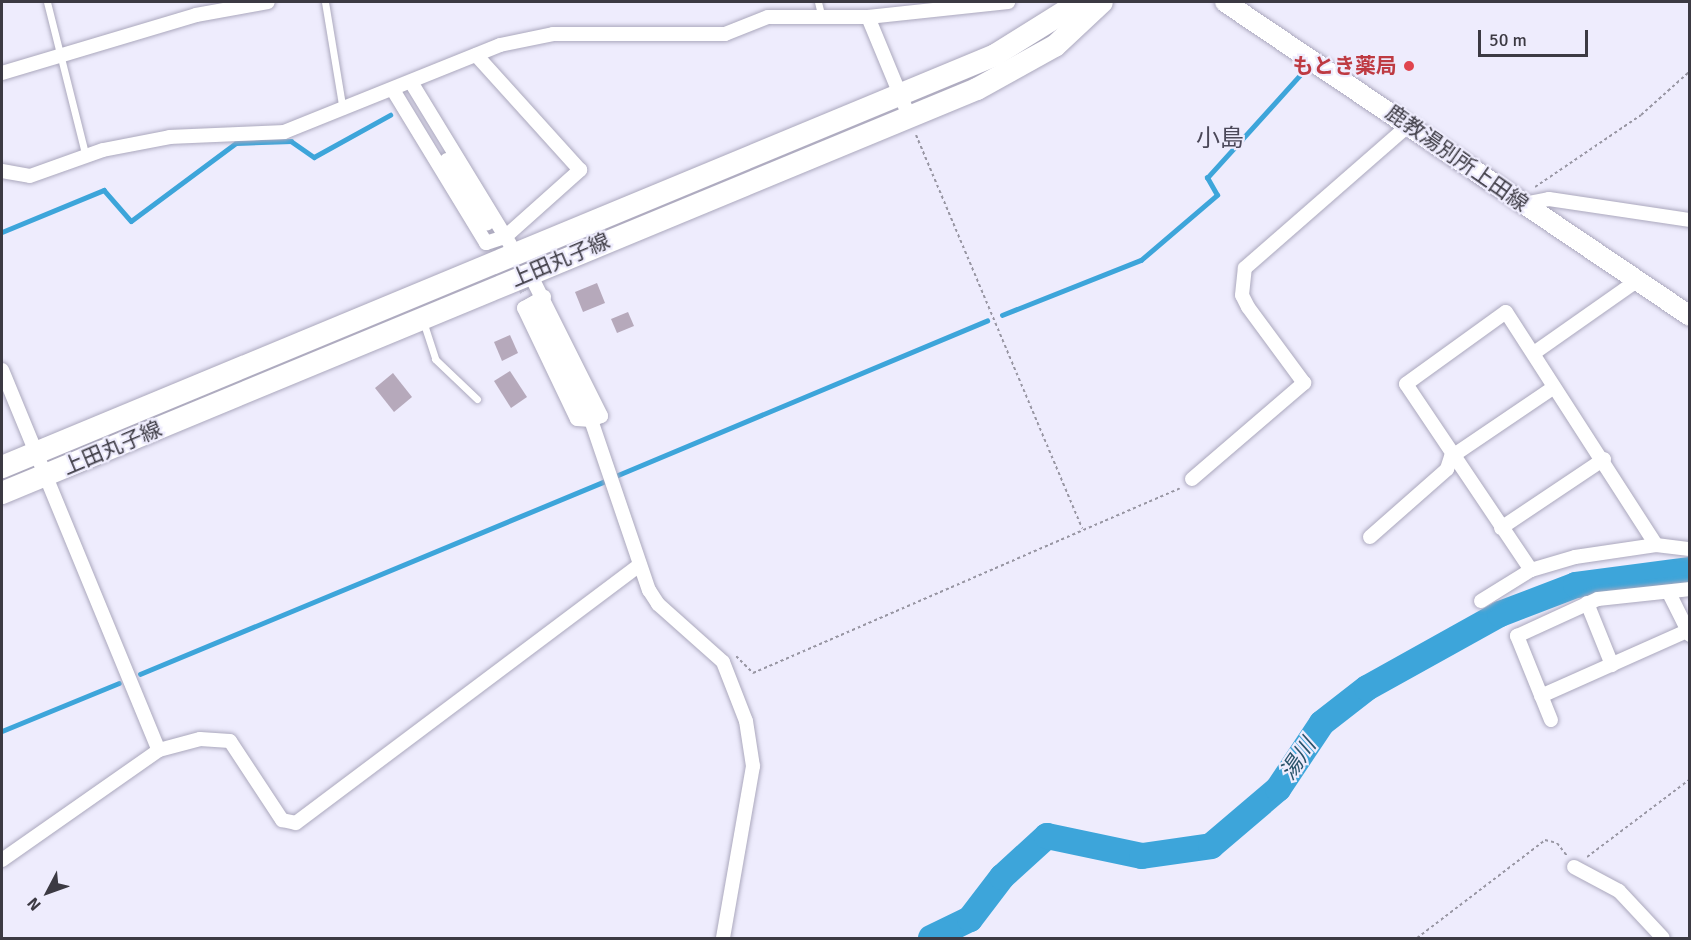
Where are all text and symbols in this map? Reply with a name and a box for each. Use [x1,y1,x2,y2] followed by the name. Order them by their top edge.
[1481,18,1590,56] scale bar
[1489,29,1527,51] text: 50 m
[1292,53,1397,79] place label: もとき薬局
[1402,59,1416,73] marker: もとき薬局
[1381,99,1533,217] street label: 鹿教湯別所上田線
[1196,125,1244,153] district label: 小島
[507,228,613,292] street label: 上田丸子線
[59,416,165,480] street label: 上田丸子線
[1275,733,1321,785] water label: 湯川
[18,862,78,922] north arrow
[23,893,46,915] text: N

